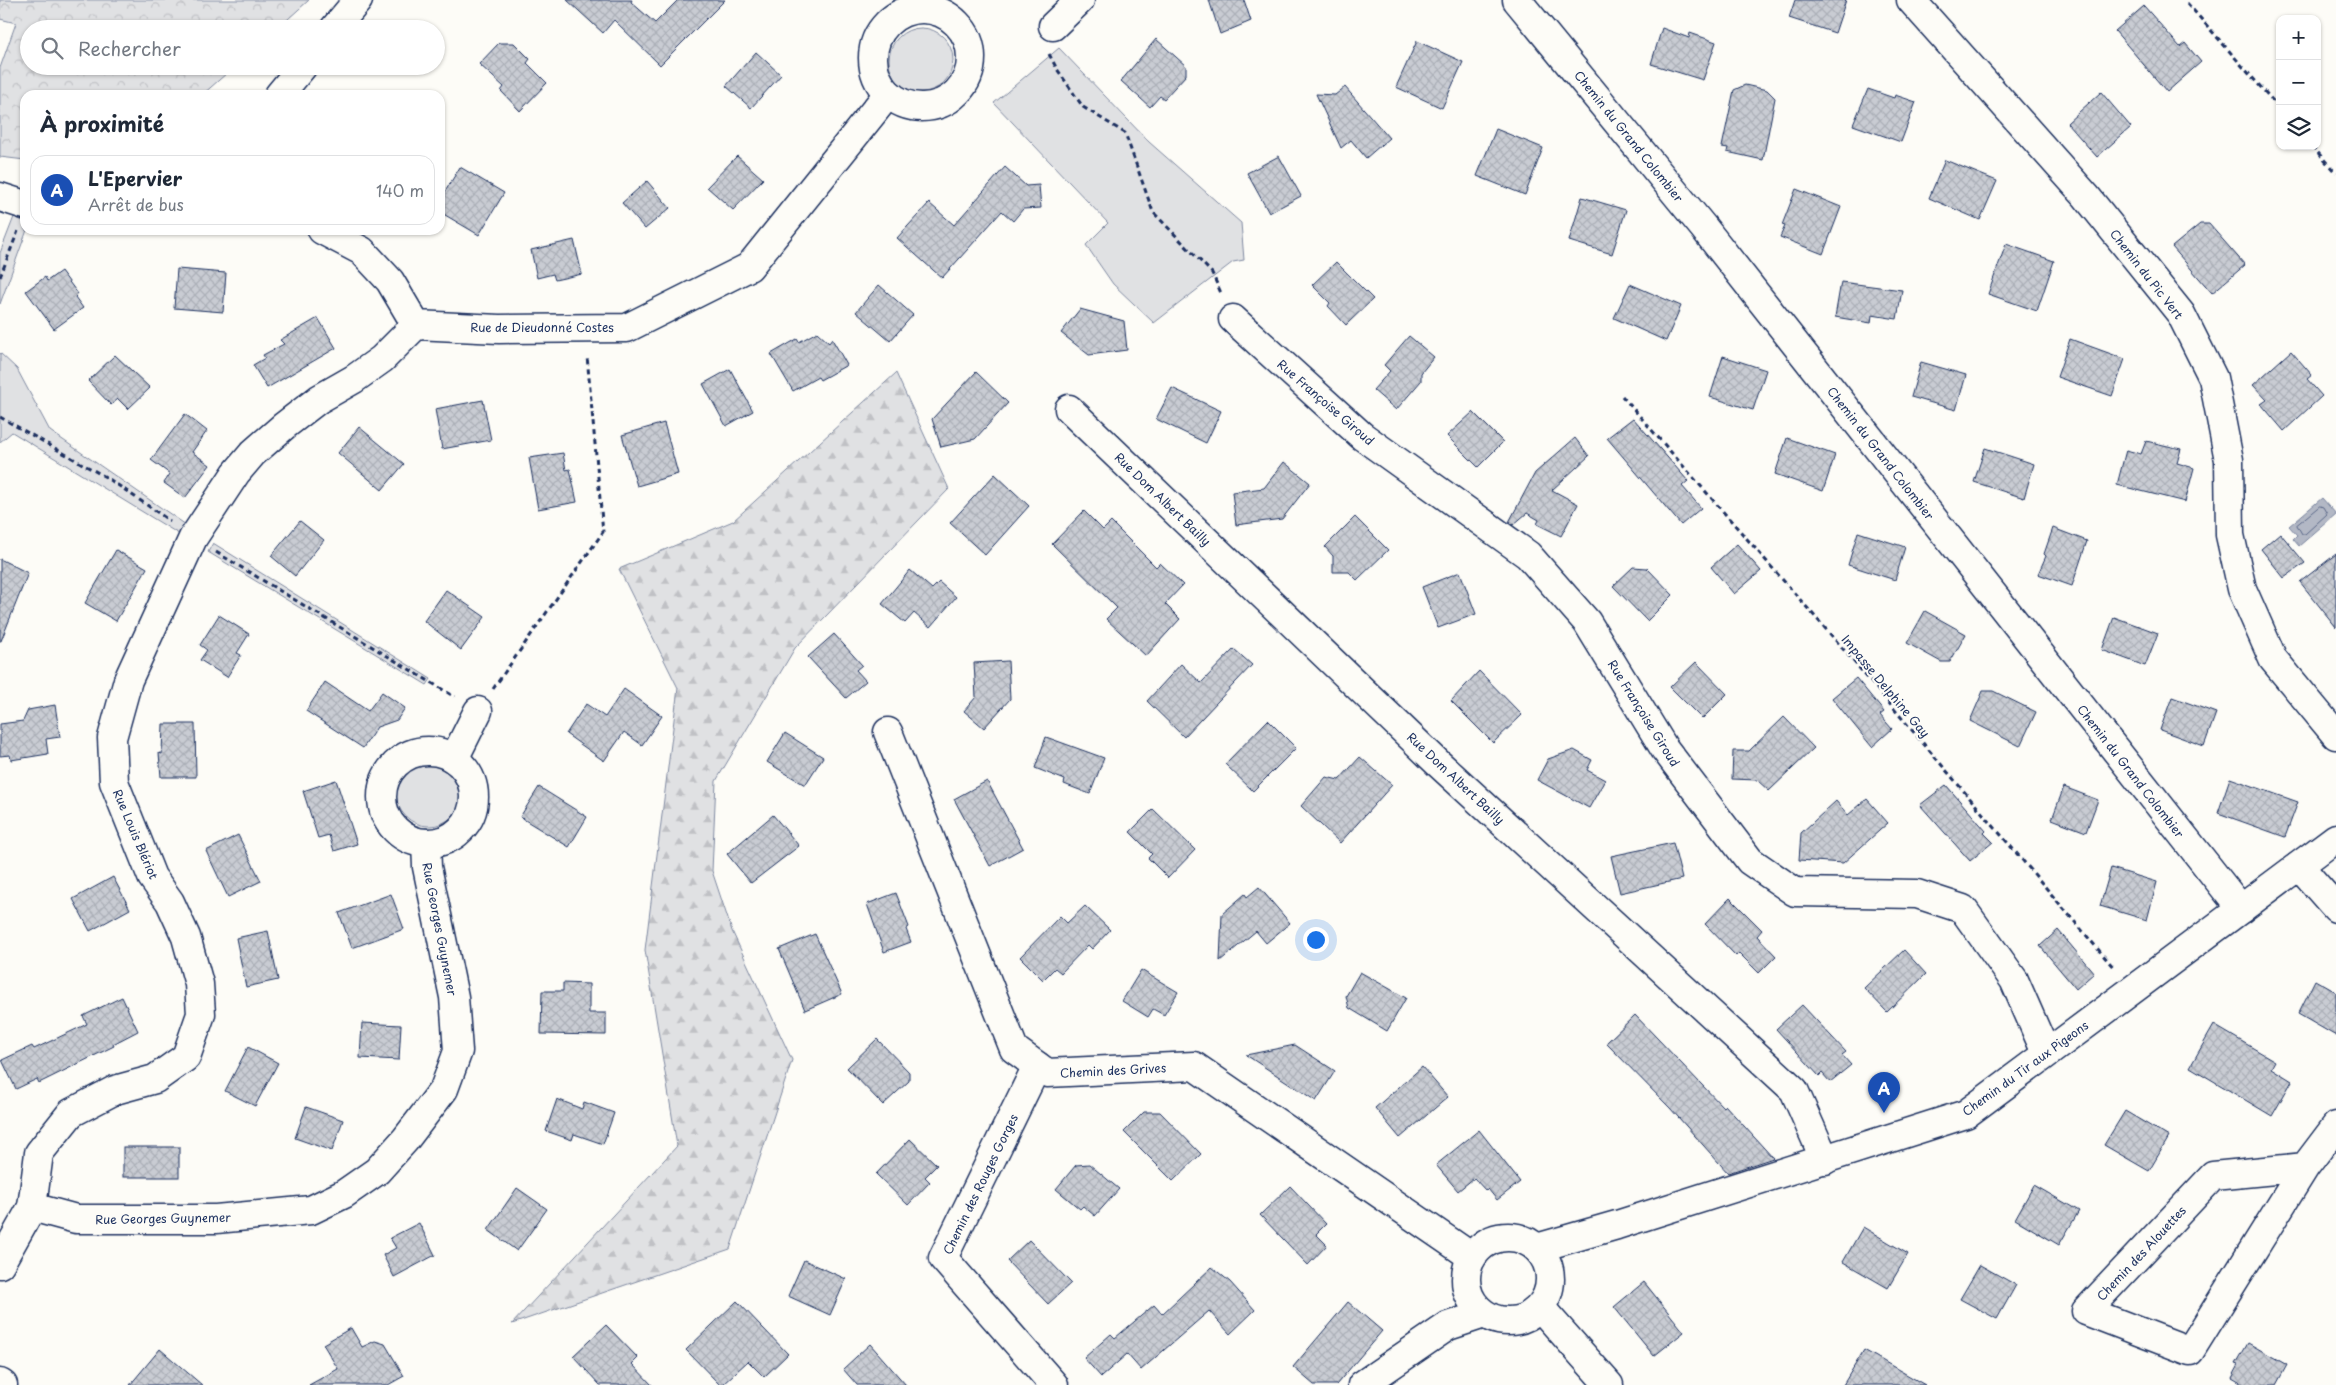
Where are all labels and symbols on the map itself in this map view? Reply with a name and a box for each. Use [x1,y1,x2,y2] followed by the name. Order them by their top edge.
[1570,66,1688,206] street label: Chemin du Grand Colombier
[2106,225,2188,323] street label: Chemin du Pic Vert
[470,318,614,336] street label: Rue de Dieudonné Costes
[1274,355,1378,449] street label: Rue Françoise Giroud
[1823,383,1939,524] street label: Chemin du Grand Colombier
[1111,448,1215,550] street label: Rue Dom Albert Bailly
[1838,631,1934,741] street label: Impasse Delphine Gay
[1604,656,1684,770] street label: Rue Françoise Giroud
[2073,701,2189,842] street label: Chemin du Grand Colombier
[1403,728,1509,828] street label: Rue Dom Albert Bailly
[109,786,163,882] street label: Rue Louis Blériot
[418,861,462,998] street label: Rue Georges Guynemer
[1303,927,1329,953] your location
[1958,1016,2092,1120] street label: Chemin du Tir aux Pigeons
[1059,1058,1167,1082] street label: Chemin des Grives
[1868,1072,1900,1113] pin: A
[938,1110,1022,1257] street label: Chemin des Rouges Gorges
[2092,1201,2190,1304] street label: Chemin des Alouettes
[95,1208,231,1228] street label: Rue Georges Guynemer

